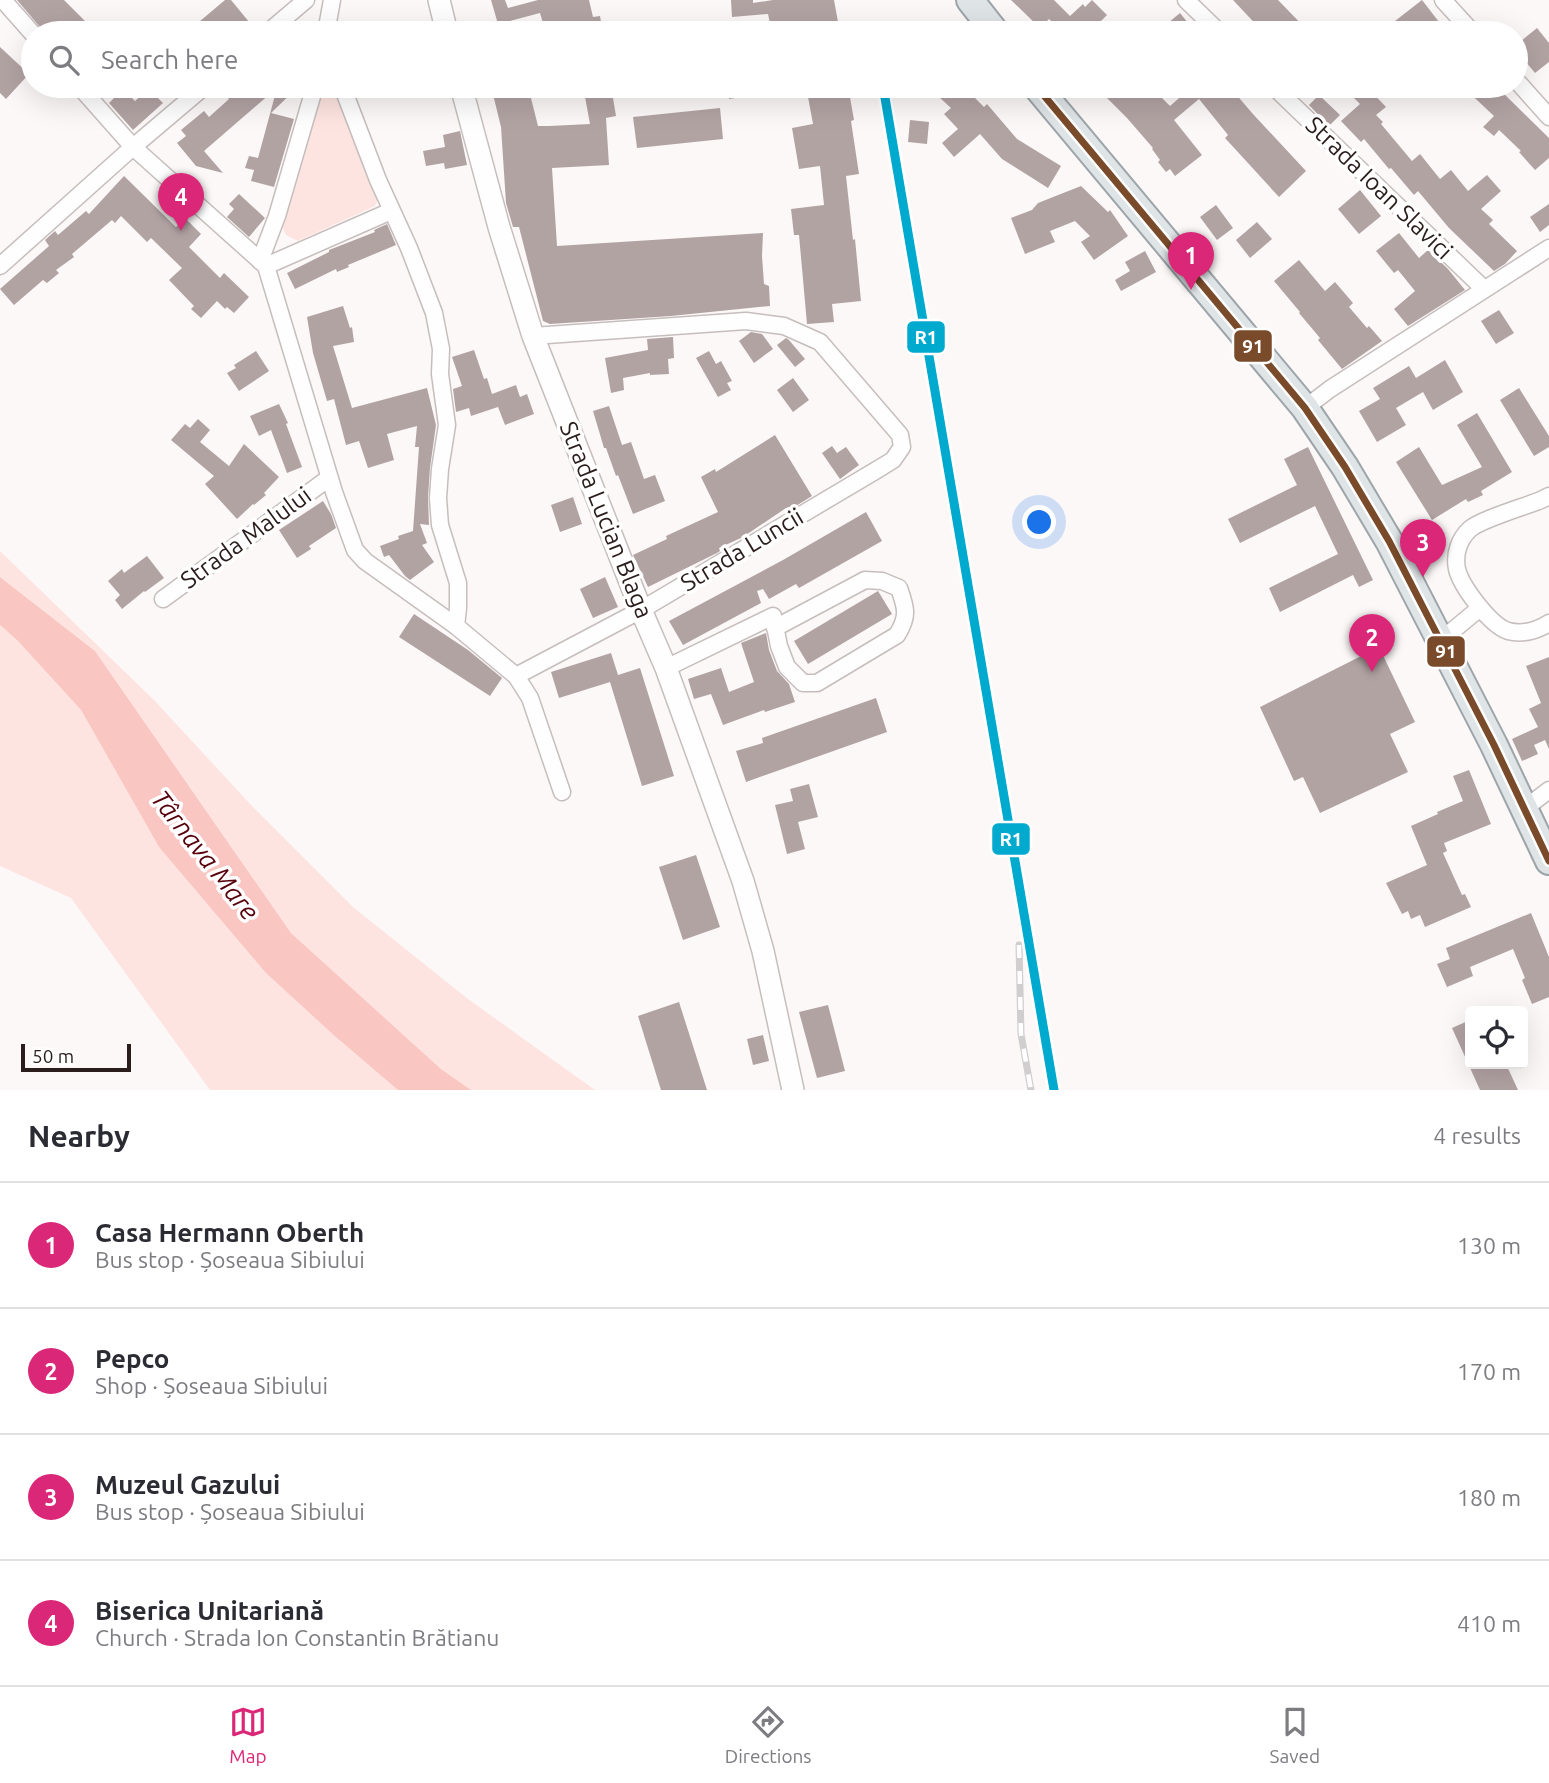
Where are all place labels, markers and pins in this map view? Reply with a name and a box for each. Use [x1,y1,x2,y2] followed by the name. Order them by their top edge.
[158,173,204,231] pin: 4
[1168,232,1214,290] pin: 1
[1400,519,1446,577] pin: 3
[1349,614,1395,672] pin: 2

